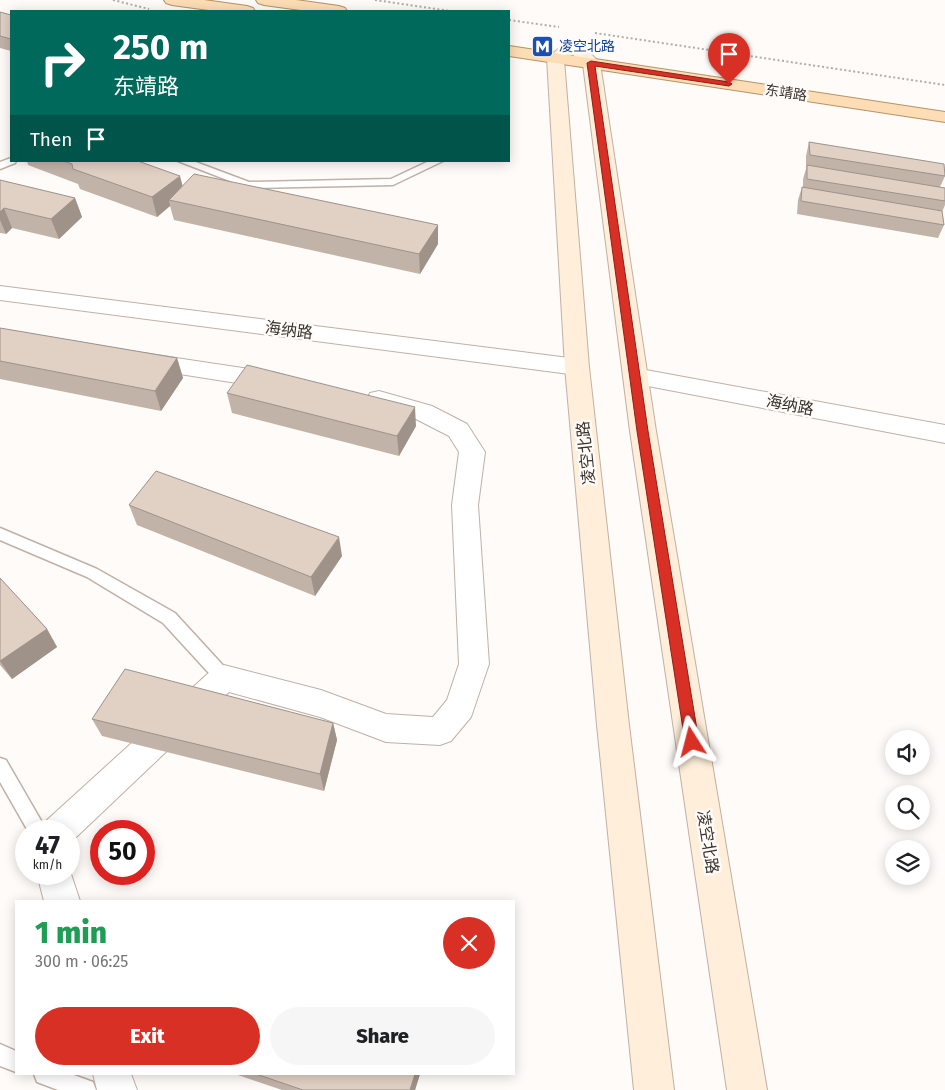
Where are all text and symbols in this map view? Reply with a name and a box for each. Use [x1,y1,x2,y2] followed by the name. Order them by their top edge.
[113,26,208,68] text: 250 m
[30,30,95,95] icon: right
[708,33,750,84] pin
[531,34,555,58] metro station icon: 凌空北路
[559,38,615,55] place label: 凌空北路
[715,40,743,68] icon: arrive
[113,73,179,100] text: 东靖路
[764,81,808,105] street label: 东靖路
[82,125,110,153] icon: arrive
[30,128,72,151] text: Then
[264,318,314,342] street label: 海纳路
[765,391,815,419] street label: 海纳路
[573,420,599,486] street label: 凌空北路
[665,715,717,767] position arrow
[885,730,930,885] map controls
[885,730,930,775] button: sound
[885,785,930,830] button: search
[694,809,722,875] street label: 凌空北路
[90,820,155,885] speed limit sign: 50
[35,831,60,861] text: 47
[885,840,930,885] button: layers
[33,858,62,872] text: km/h
[35,915,107,951] text: 1 min
[443,917,495,969] button: close
[35,952,128,971] text: 300 m · 06:25
[35,1007,260,1065] button: Exit
[270,1007,495,1065] button: Share

